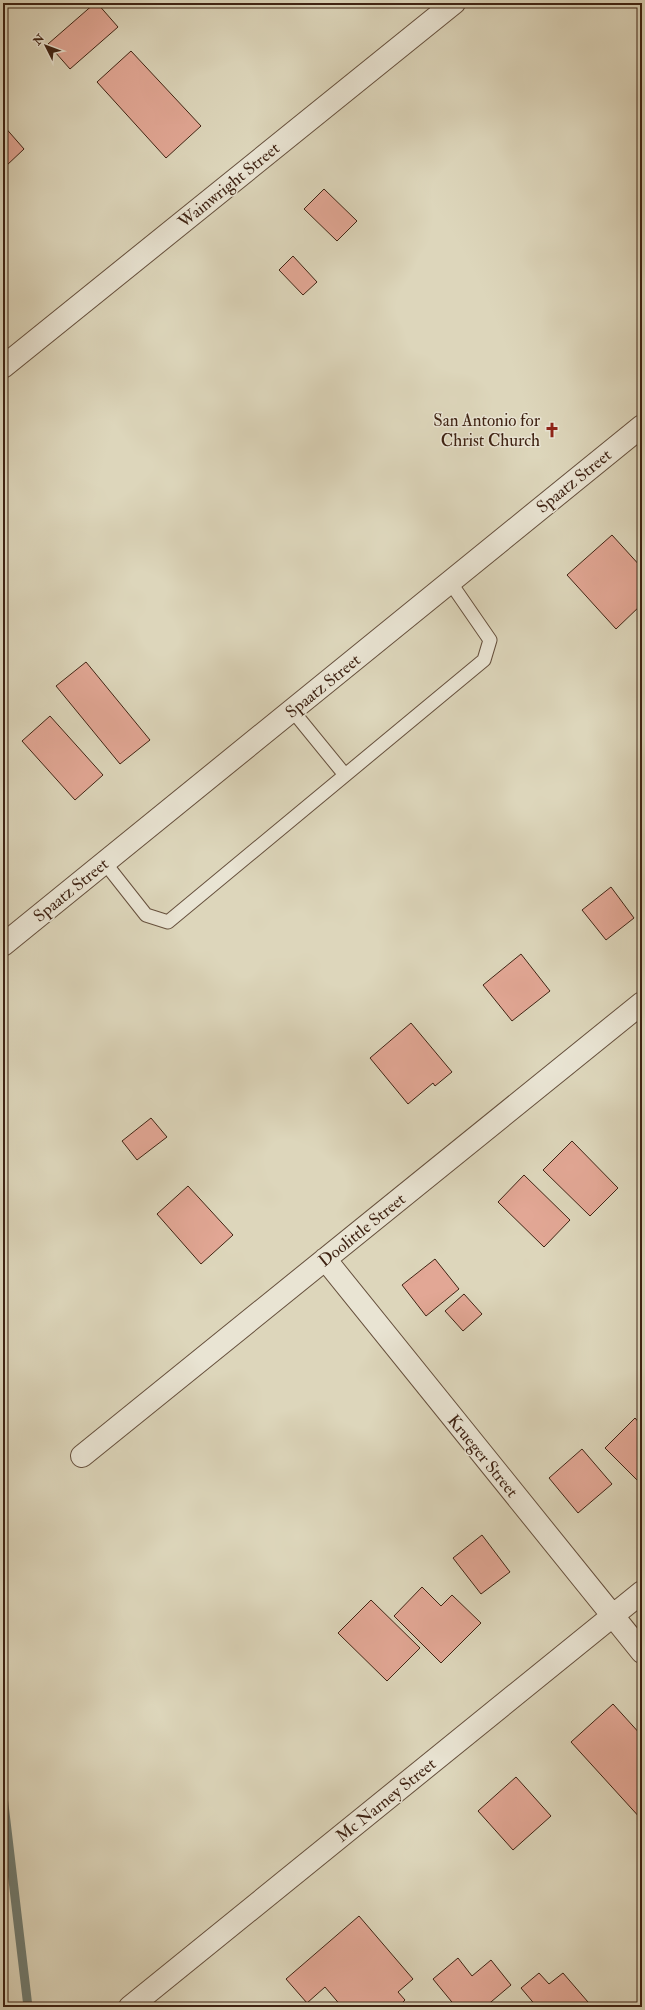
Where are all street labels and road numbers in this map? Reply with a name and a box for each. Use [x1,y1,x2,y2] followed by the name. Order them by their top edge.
[173,137,284,233] street label: Wainwright Street
[532,444,617,518] street label: Spaatz Street
[281,649,366,723] street label: Spaatz Street
[29,853,114,927] street label: Spaatz Street
[314,1188,410,1271] street label: Doolittle Street
[443,1410,523,1502] street label: Krueger Street
[332,1753,441,1848] street label: Mc Narney Street

